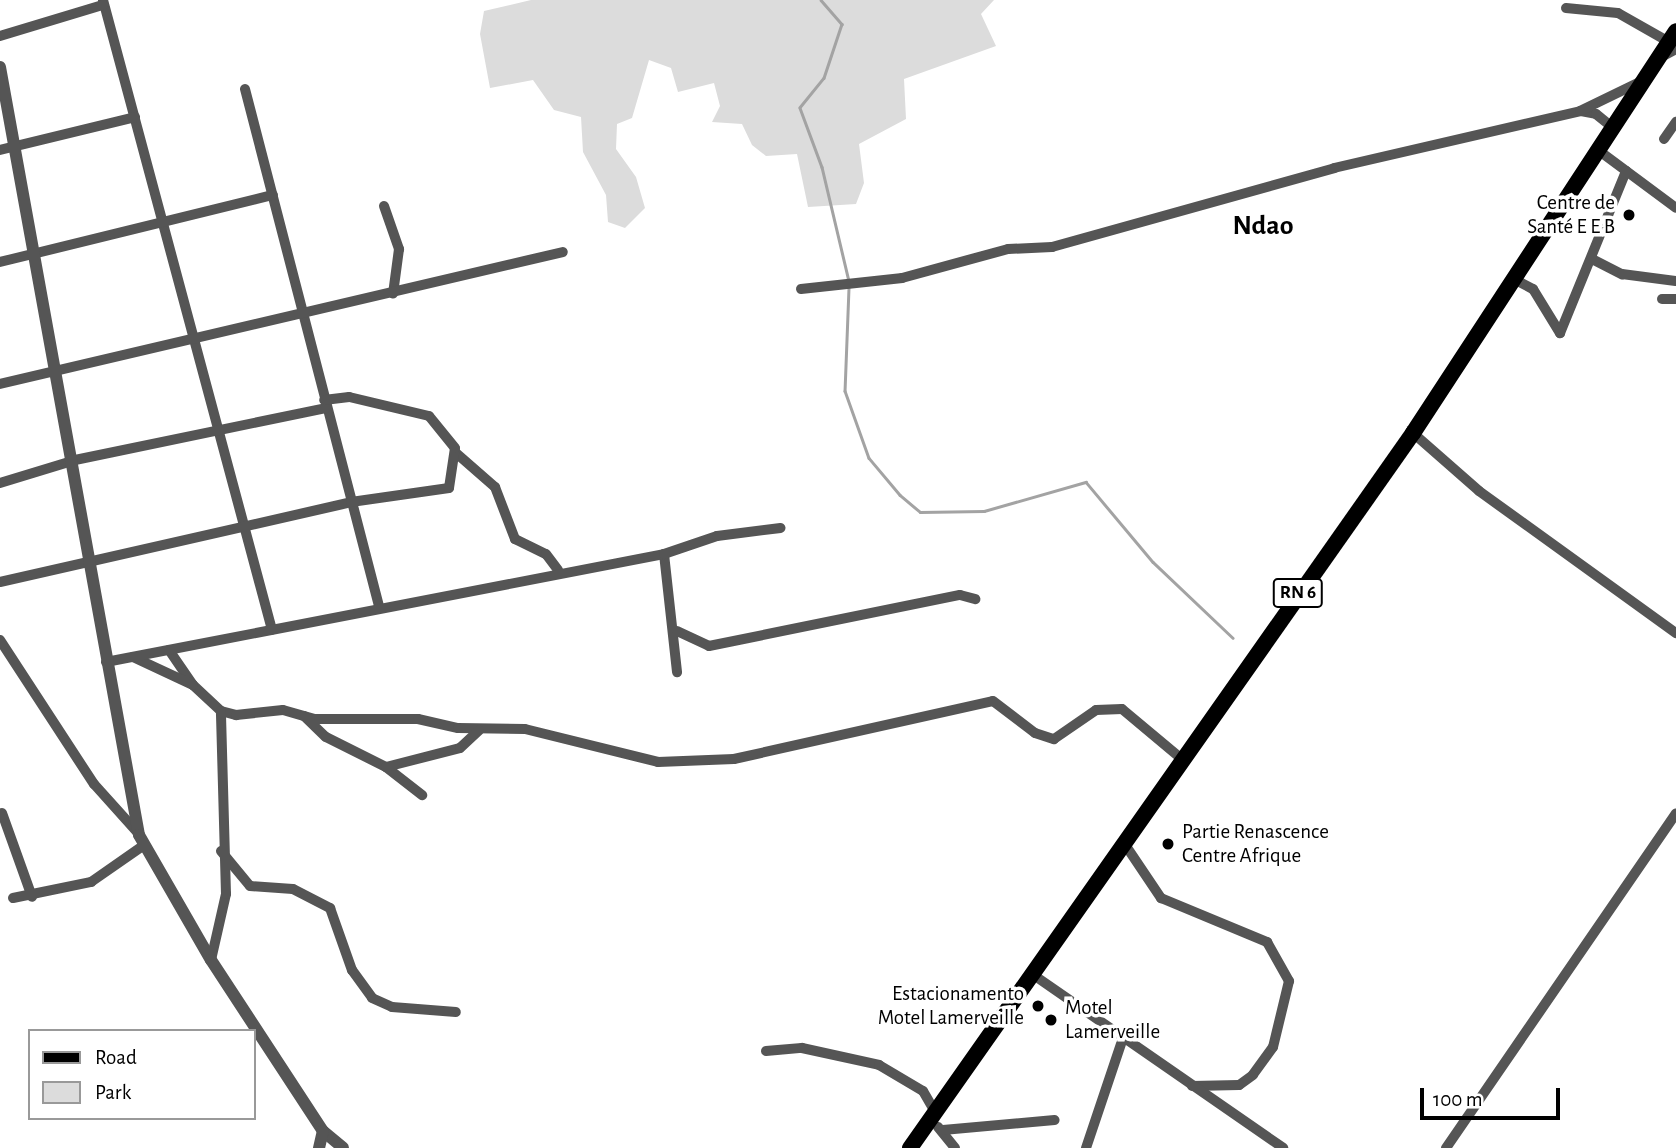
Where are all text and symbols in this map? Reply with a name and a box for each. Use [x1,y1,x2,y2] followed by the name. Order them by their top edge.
[1527,190,1615,240] place label: Centre de Santé E E B
[1621,207,1637,223] marker: Centre de Santé E E B
[1233,209,1293,243] district label: Ndao
[1272,578,1324,608] road number: RN 6
[1182,819,1329,869] place label: Partie Renascence Centre Afrique
[1160,836,1176,852] marker: Partie Renascence Centre Afrique
[878,981,1024,1031] place label: Estacionamento Motel Lamerveille
[1065,995,1160,1045] place label: Motel Lamerveille
[1030,998,1046,1014] marker: Estacionamento Motel Lamerveille
[1043,1012,1059,1028] marker: Motel Lamerveille
[28,1029,256,1120] legend
[95,1047,137,1068] text: Road
[1424,1074,1564,1118] scale bar
[95,1082,131,1103] text: Park
[1433,1089,1483,1110] text: 100 m

